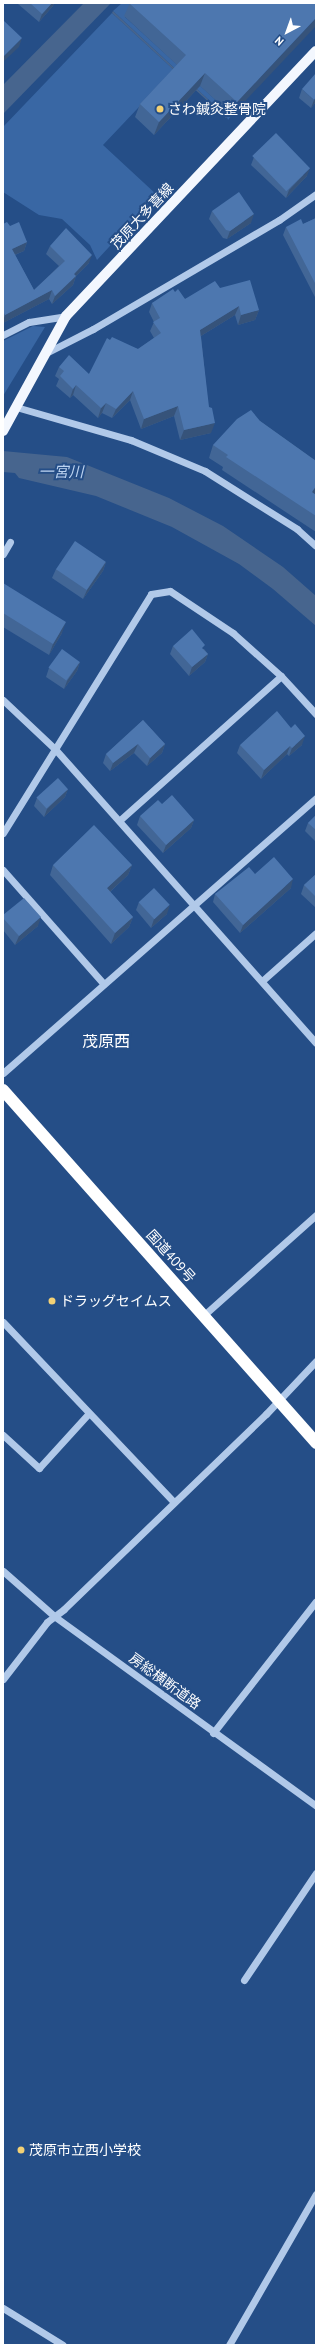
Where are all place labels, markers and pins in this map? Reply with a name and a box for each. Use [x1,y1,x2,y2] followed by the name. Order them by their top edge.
[168,101,266,117] place label: さわ鍼灸整骨院
[155,104,165,114] marker: さわ鍼灸整骨院
[60,1293,172,1309] place label: ドラッグセイムス
[47,1296,57,1306] marker: ドラッグセイムス
[29,2142,141,2158] place label: 茂原市立西小学校
[16,2145,26,2155] marker: 茂原市立西小学校

